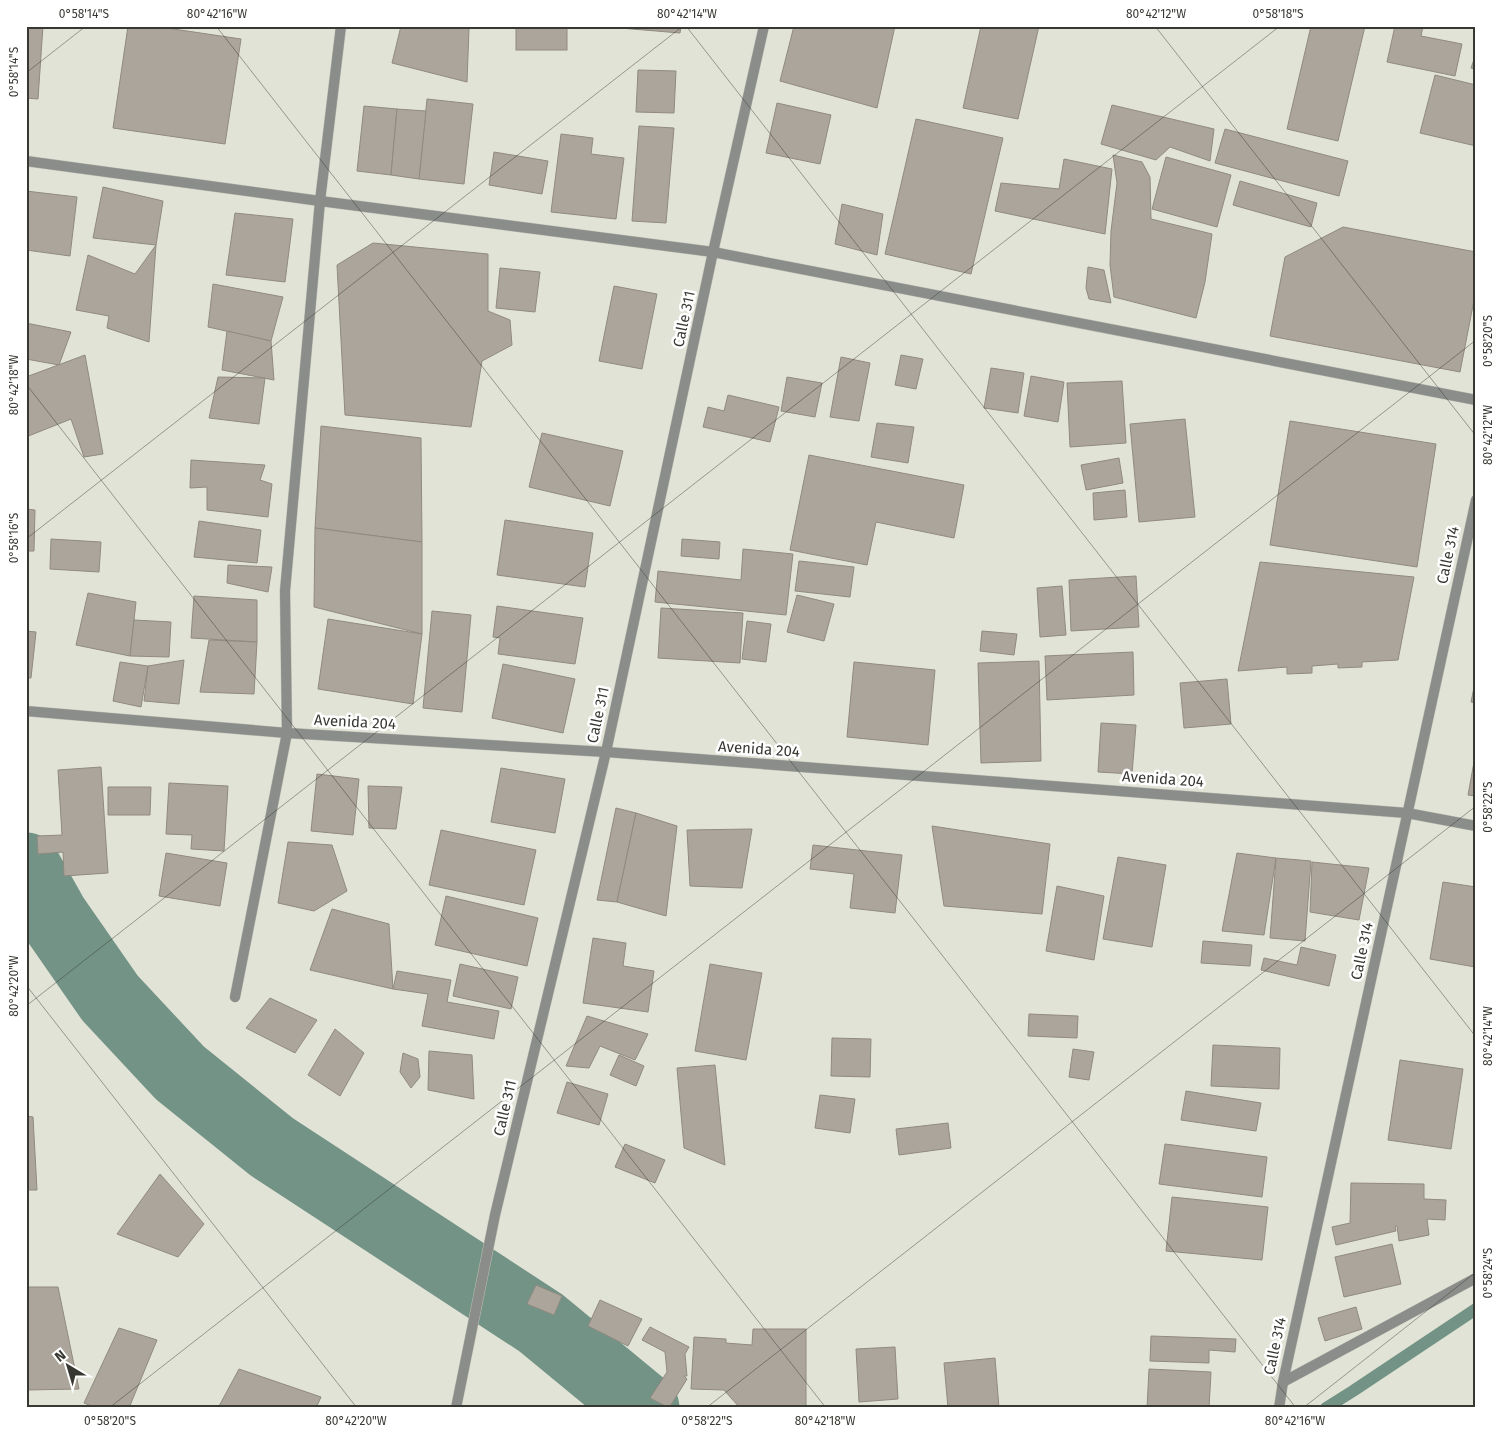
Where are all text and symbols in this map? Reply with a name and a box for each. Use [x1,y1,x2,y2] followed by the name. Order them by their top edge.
[59,7,110,21] text: 0°58'14"S
[187,7,247,21] text: 80°42'16"W
[657,7,717,21] text: 80°42'14"W
[1126,7,1186,21] text: 80°42'12"W
[1252,7,1304,21] text: 0°58'18"S
[7,46,21,97] text: 0°58'14"S
[669,289,699,349] street label: Calle 311
[1481,315,1495,367] text: 0°58'20"S
[7,355,21,415] text: 80°42'18"W
[1481,405,1495,465] text: 80°42'12"W
[7,512,21,563] text: 0°58'16"S
[1433,524,1463,586] street label: Calle 314
[583,685,613,745] street label: Calle 311
[314,711,396,733] street label: Avenida 204
[717,737,801,761] street label: Avenida 204
[1121,767,1205,791] street label: Avenida 204
[1481,781,1495,833] text: 0°58'22"S
[1347,920,1377,982] street label: Calle 314
[7,955,21,1017] text: 80°42'20"W
[1481,1006,1495,1066] text: 80°42'14"W
[490,1078,520,1138] street label: Calle 311
[1481,1247,1495,1298] text: 0°58'24"S
[1260,1315,1290,1377] street label: Calle 314
[42,1342,92,1392] north arrow
[51,1347,69,1366] text: N
[84,1414,136,1428] text: 0°58'20"S
[325,1414,387,1428] text: 80°42'20"W
[681,1414,733,1428] text: 0°58'22"S
[795,1414,855,1428] text: 80°42'18"W
[1265,1414,1325,1428] text: 80°42'16"W

